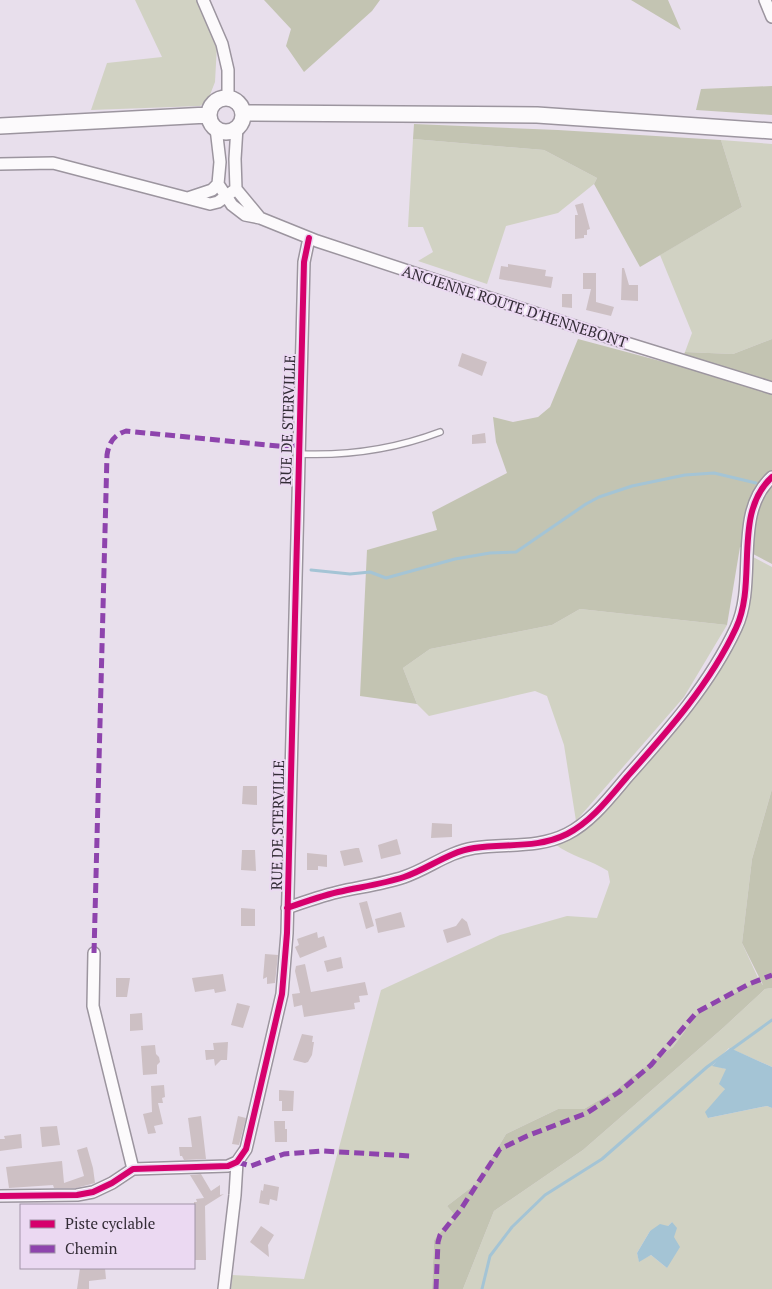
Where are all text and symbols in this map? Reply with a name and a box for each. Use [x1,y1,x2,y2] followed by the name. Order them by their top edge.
[400,260,630,352] street label: ANCIENNE ROUTE D'HENNEBONT
[275,355,299,485] street label: RUE DE STERVILLE
[266,760,288,890] street label: RUE DE STERVILLE
[20,1204,195,1269] legend
[65,1213,155,1233] text: Piste cyclable
[65,1238,117,1258] text: Chemin

